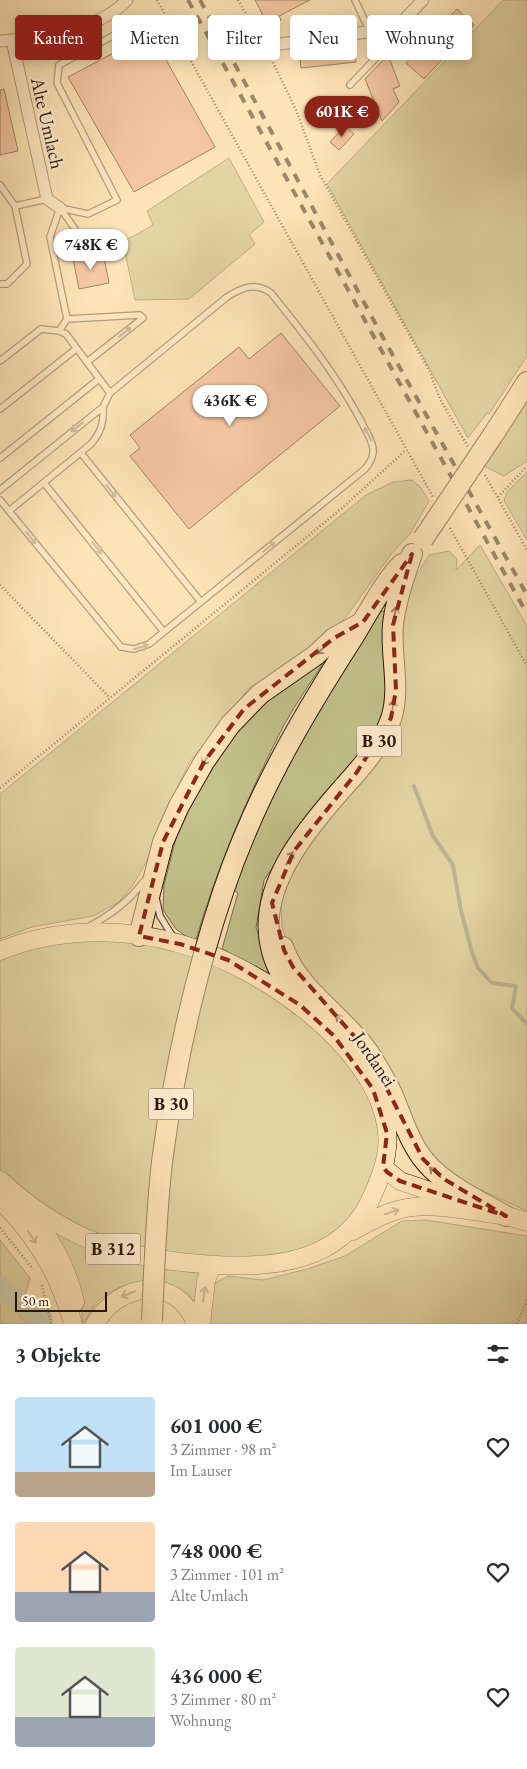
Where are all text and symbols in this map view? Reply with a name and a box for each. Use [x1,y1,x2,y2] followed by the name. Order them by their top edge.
[15,15,102,60] chip: Kaufen
[112,15,198,60] chip: Mieten
[208,15,280,60] chip: Filter
[290,15,357,60] chip: Neu
[367,15,472,60] chip: Wohnung
[25,74,70,172] street label: Alte Umlach
[301,96,383,138] pin: 601K €
[315,101,369,122] text: 601K €
[50,228,132,271] pin: 748K €
[64,234,118,255] text: 748K €
[118,327,132,337] one-way arrow
[189,384,271,427] pin: 436K €
[203,390,257,411] text: 436K €
[71,422,84,433] one-way arrow
[363,427,372,442] one-way arrow
[106,484,117,497] one-way arrow
[25,531,37,544] one-way arrow
[91,542,102,555] one-way arrow
[262,542,275,553] one-way arrow
[390,606,400,622] one-way arrow
[133,641,149,651] one-way arrow
[316,643,329,654] one-way arrow
[388,700,398,716] one-way arrow
[356,726,402,756] road number: B 30
[201,752,211,766] one-way arrow
[285,851,295,865] one-way arrow
[335,1014,347,1027] one-way arrow
[346,1025,402,1092] street label: Jordanei
[148,1088,194,1120] road number: B 30
[429,1166,442,1177] one-way arrow
[383,1207,399,1216] one-way arrow
[27,1230,37,1244] one-way arrow
[86,1234,140,1264] road number: B 312
[199,1286,209,1302] one-way arrow
[15,1289,108,1312] scale bar
[121,1290,136,1299] one-way arrow
[22,1292,49,1310] text: 50 m
[484,1340,512,1368] icon: filters
[15,1341,101,1368] text: 3 Objekte
[170,1412,262,1439] text: 601 000 €
[55,1417,115,1477] icon: home
[484,1433,512,1461] icon: heart
[170,1439,276,1460] text: 3 Zimmer · 98 m²
[170,1460,232,1481] text: Im Lauser
[170,1537,262,1564] text: 748 000 €
[55,1542,115,1602] icon: home
[484,1558,512,1586] icon: heart
[170,1564,284,1585] text: 3 Zimmer · 101 m²
[170,1585,249,1606] text: Alte Umlach
[170,1662,262,1689] text: 436 000 €
[55,1667,115,1727] icon: home
[484,1683,512,1711] icon: heart
[170,1689,276,1710] text: 3 Zimmer · 80 m²
[170,1710,231,1731] text: Wohnung

